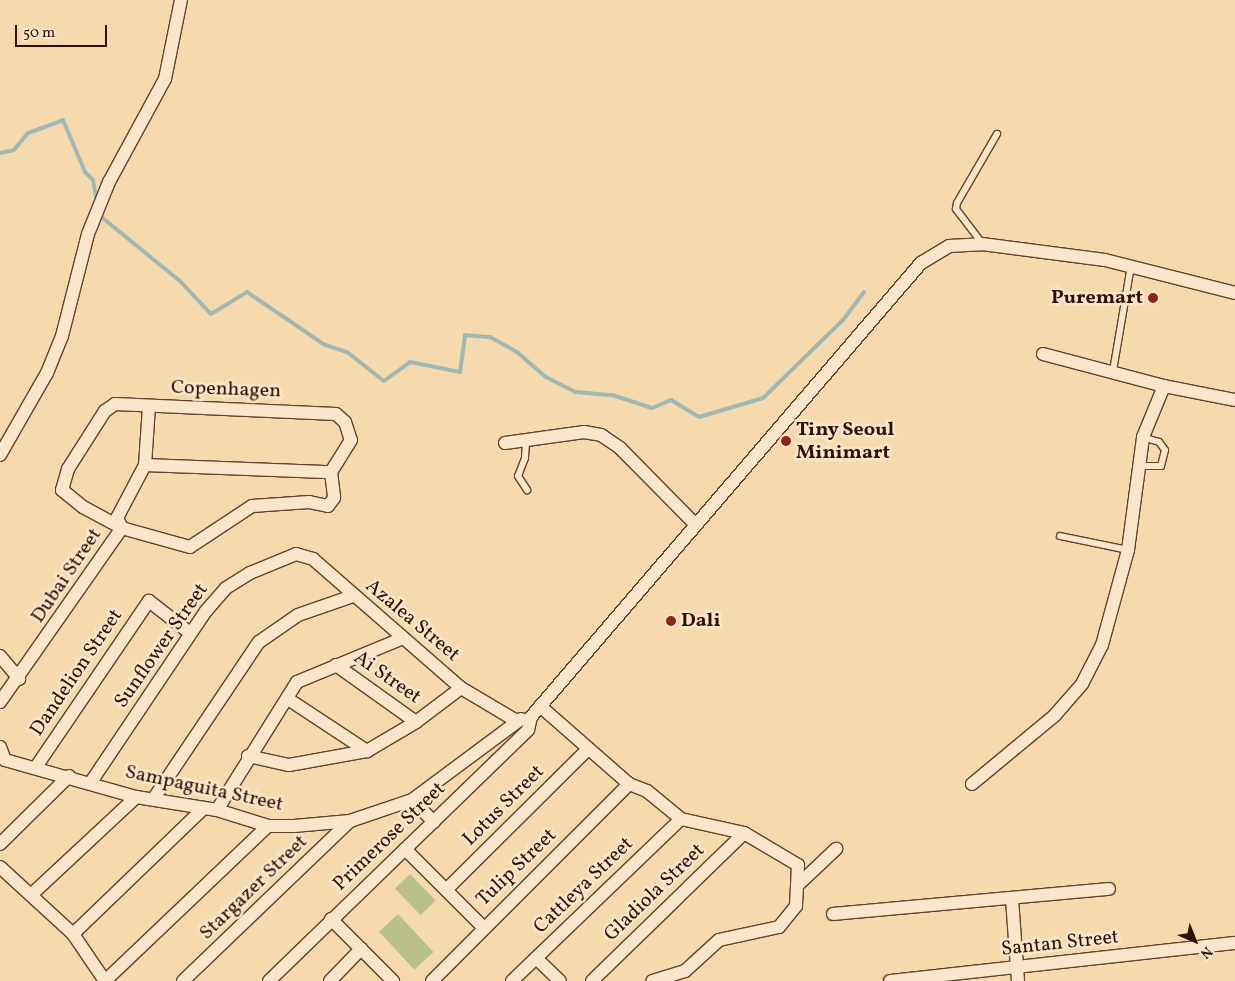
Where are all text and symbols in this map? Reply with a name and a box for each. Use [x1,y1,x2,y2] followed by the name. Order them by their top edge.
[18,15,110,47] scale bar
[23,23,55,44] text: 50 m
[1051,286,1143,310] place label: Puremart
[1147,292,1159,304] marker: Puremart
[171,376,281,404] street label: Copenhagen
[796,418,894,465] place label: Tiny Seoul Minimart
[780,435,792,447] marker: Tiny Seoul Minimart
[27,524,107,628] street label: Dubai Street
[360,575,464,667] street label: Azalea Street
[110,579,214,713] street label: Sunflower Street
[26,605,128,741] street label: Dandelion Street
[681,609,720,633] place label: Dali
[665,615,677,627] marker: Dali
[349,646,425,710] street label: Ai Street
[458,760,550,852] street label: Lotus Street
[123,761,285,817] street label: Sampaguita Street
[329,777,451,897] street label: Primerose Street
[472,824,562,912] street label: Tulip Street
[195,830,313,946] street label: Stargazer Street
[529,833,639,939] street label: Cattleya Street
[600,839,710,947] street label: Gladiola Street
[1170,916,1220,966] north arrow
[1000,926,1120,962] street label: Santan Street
[1196,942,1216,963] text: N

